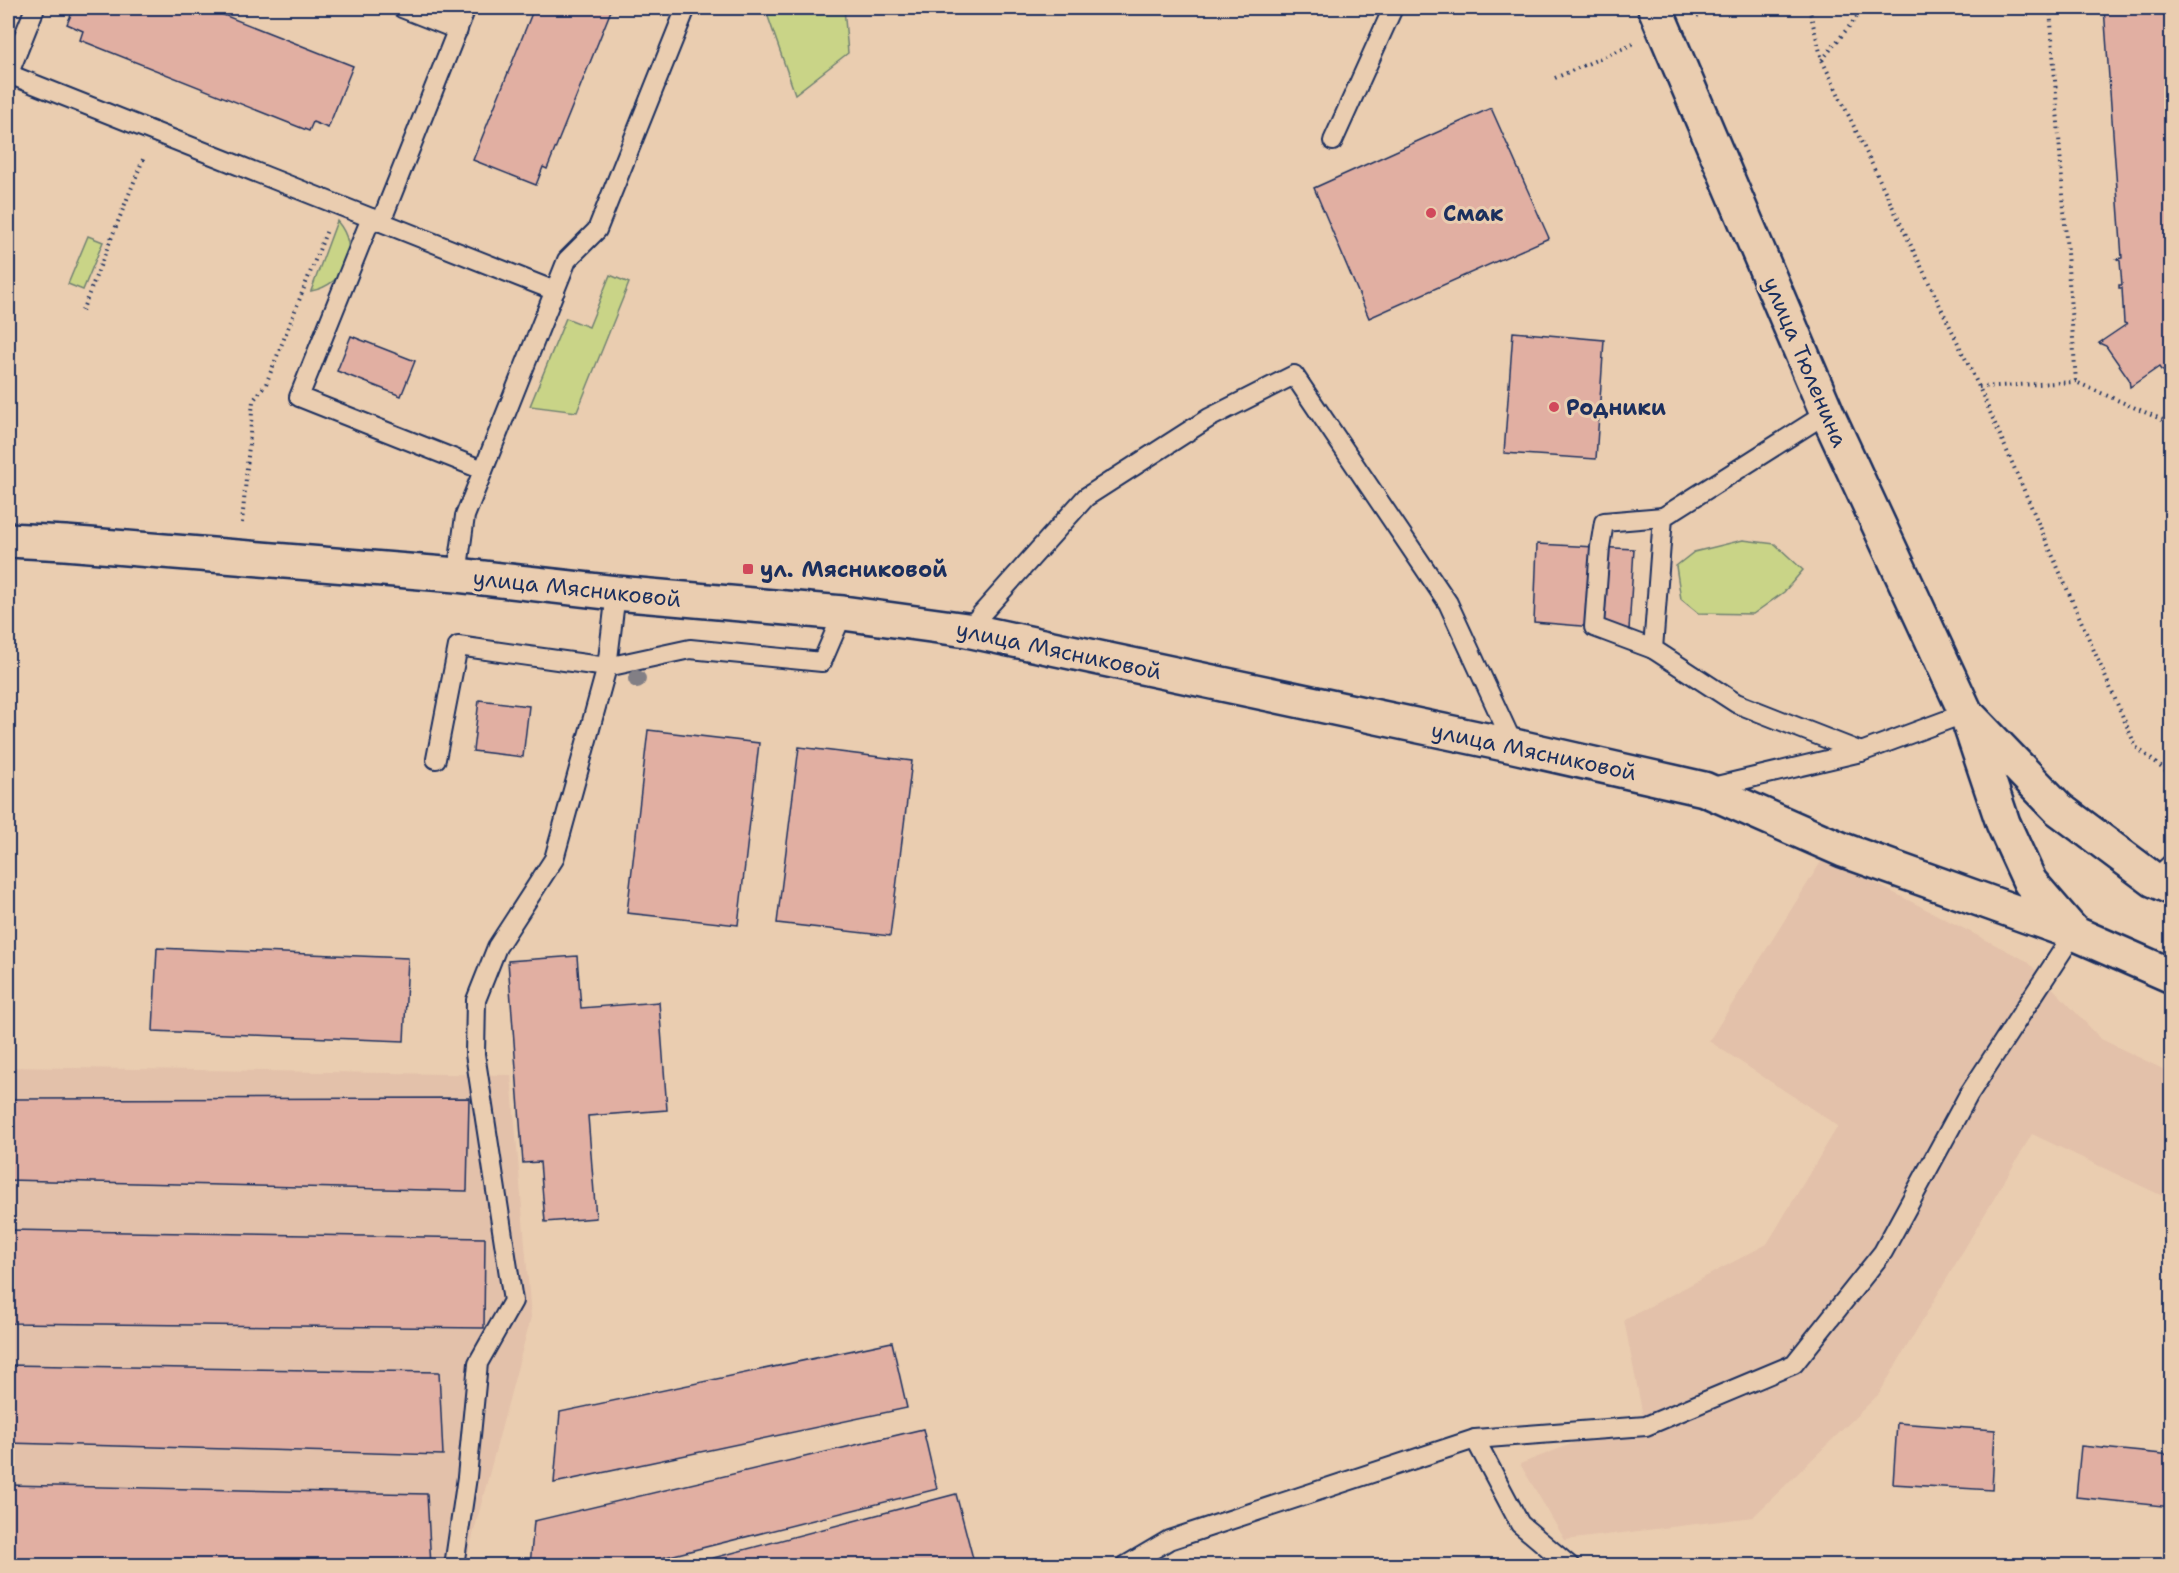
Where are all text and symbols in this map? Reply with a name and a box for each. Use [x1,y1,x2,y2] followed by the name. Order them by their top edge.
[1443,199,1504,228] place label: Смак
[1424,206,1438,220] marker: Смак
[1757,273,1855,452] street label: улица Тюленина
[1566,393,1666,422] place label: Родники
[1547,400,1561,414] marker: Родники
[760,555,947,584] place label: ул. Мясниковой
[741,562,755,576] marker: ул. Мясниковой
[471,563,682,614] street label: улица Мясниковой
[954,615,1164,686] street label: улица Мясниковой
[1429,716,1639,787] street label: улица Мясниковой

